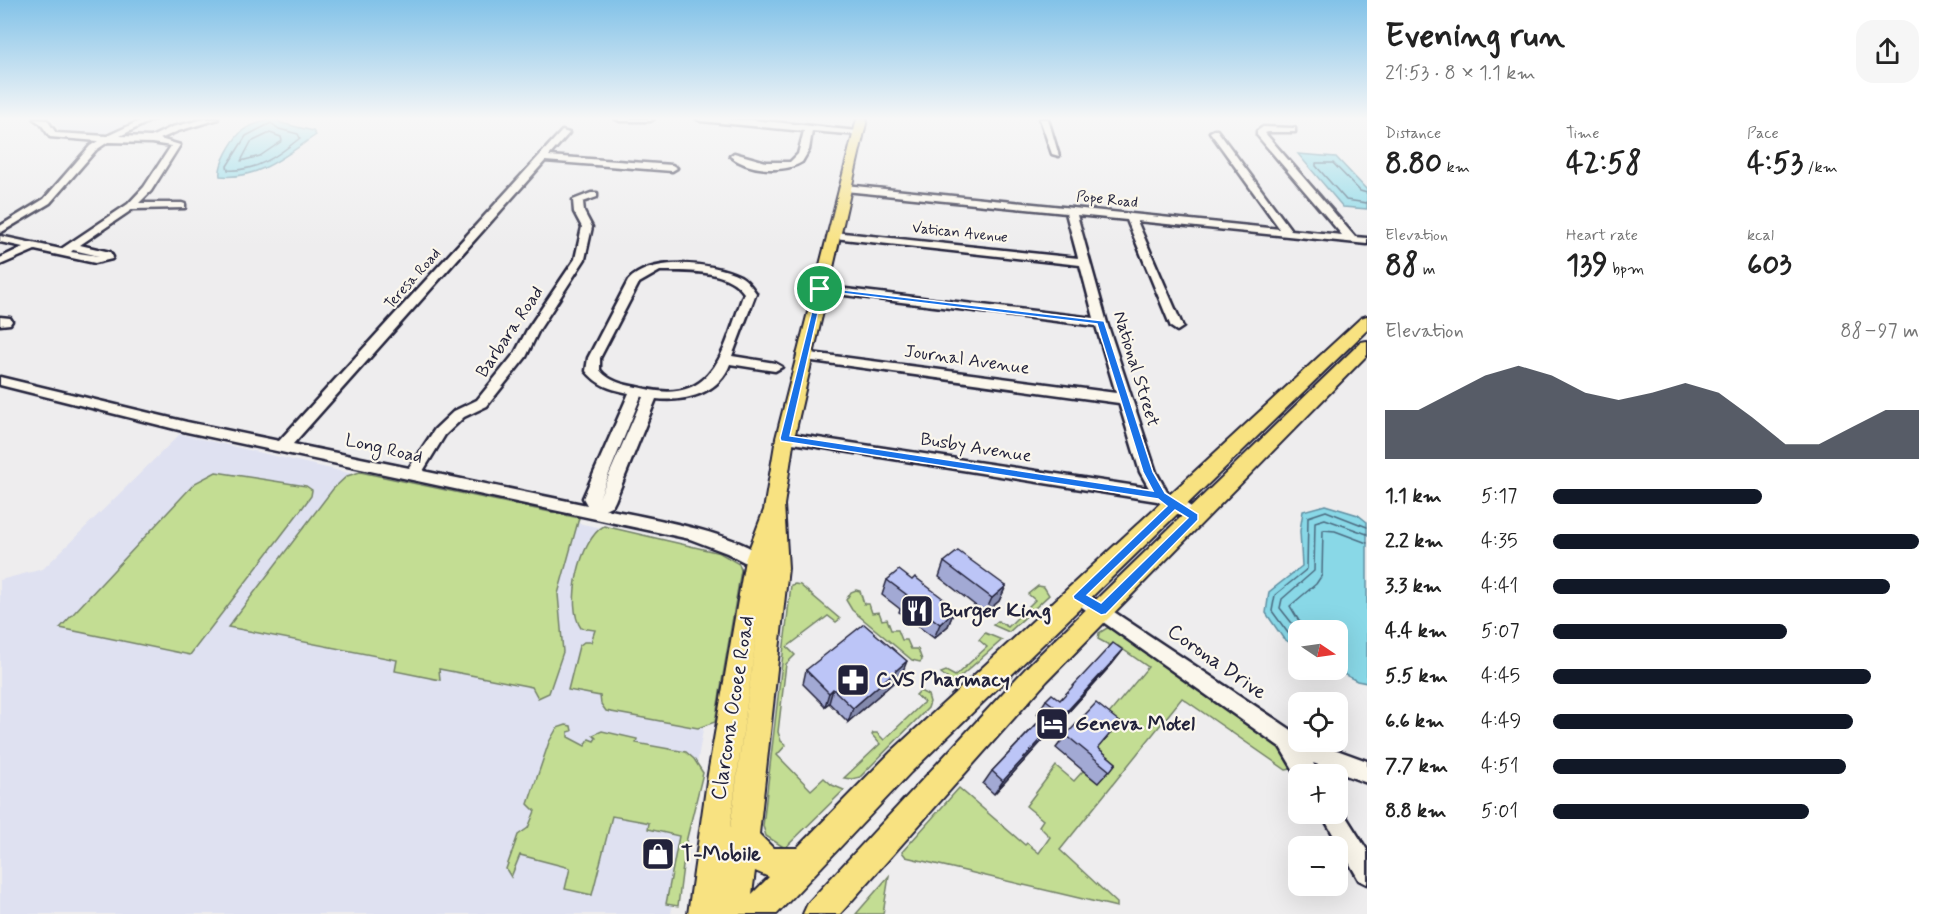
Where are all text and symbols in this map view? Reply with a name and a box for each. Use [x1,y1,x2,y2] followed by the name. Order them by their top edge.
[1385,15,1565,59] text: Evening run
[1856,20,1919,83] button: share
[1385,60,1536,87] text: 21:53 · 8 × 1.1 km
[1385,123,1441,144] text: Distance
[1566,123,1600,144] text: Time
[1747,123,1779,144] text: Pace
[1385,144,1442,183] text: 8.80
[1566,144,1642,183] text: 42:58
[1747,144,1803,183] text: 4:53
[1442,157,1470,178] text: km
[1803,157,1838,178] text: /km
[1075,187,1139,213] street label: Pope Road
[911,218,1009,248] street label: Vatican Avenue
[1385,225,1448,246] text: Elevation
[1566,225,1638,246] text: Heart rate
[1747,225,1774,246] text: kcal
[380,244,446,314] street label: Teresa Road
[1385,246,1418,285] text: 88
[1566,246,1608,285] text: 139
[1747,246,1792,285] text: 603
[1418,259,1435,280] text: m
[1608,259,1644,280] text: bpm
[794,263,845,314] pin
[803,272,836,305] icon: arrive
[471,282,549,382] street label: Barbara Road
[1107,308,1165,430] street label: National Street
[1385,318,1464,345] text: Elevation
[1840,318,1919,345] text: 88–97 m
[903,339,1031,381] street label: Journal Avenue
[919,427,1034,469] street label: Busby Avenue
[343,428,425,471] street label: Long Road
[1385,483,1442,510] text: 1.1 km
[1481,483,1517,510] text: 5:17
[1385,528,1443,555] text: 2.2 km
[1481,528,1518,555] text: 4:35
[1385,573,1442,600] text: 3.3 km
[1481,573,1518,600] text: 4:41
[899,593,935,629] restaurant icon: Burger King
[940,597,1051,627] place label: Burger King
[705,614,761,802] street label: Clarcona Ocoee Road
[1162,617,1272,707] street label: Corona Drive
[1385,618,1447,645] text: 4.4 km
[1481,618,1520,645] text: 5:07
[1288,620,1348,680] north arrow
[1288,620,1348,896] map controls
[835,662,871,698] pharmacy icon: CVS Pharmacy
[1385,663,1448,690] text: 5.5 km
[1481,663,1520,690] text: 4:45
[876,666,1010,694] place label: CVS Pharmacy
[1288,692,1348,752] button: locate
[1034,706,1070,742] hotel icon: Geneva Motel
[1385,708,1444,735] text: 6.6 km
[1481,708,1522,735] text: 4:49
[1075,710,1195,738] place label: Geneva Motel
[1385,753,1448,780] text: 7.7 km
[1481,753,1519,780] text: 4:51
[1288,764,1348,824] button: +
[1385,798,1446,825] text: 8.8 km
[1481,798,1518,825] text: 5:01
[640,836,676,872] shop icon: T-Mobile
[1288,836,1348,896] button: −
[681,840,761,868] place label: T-Mobile

